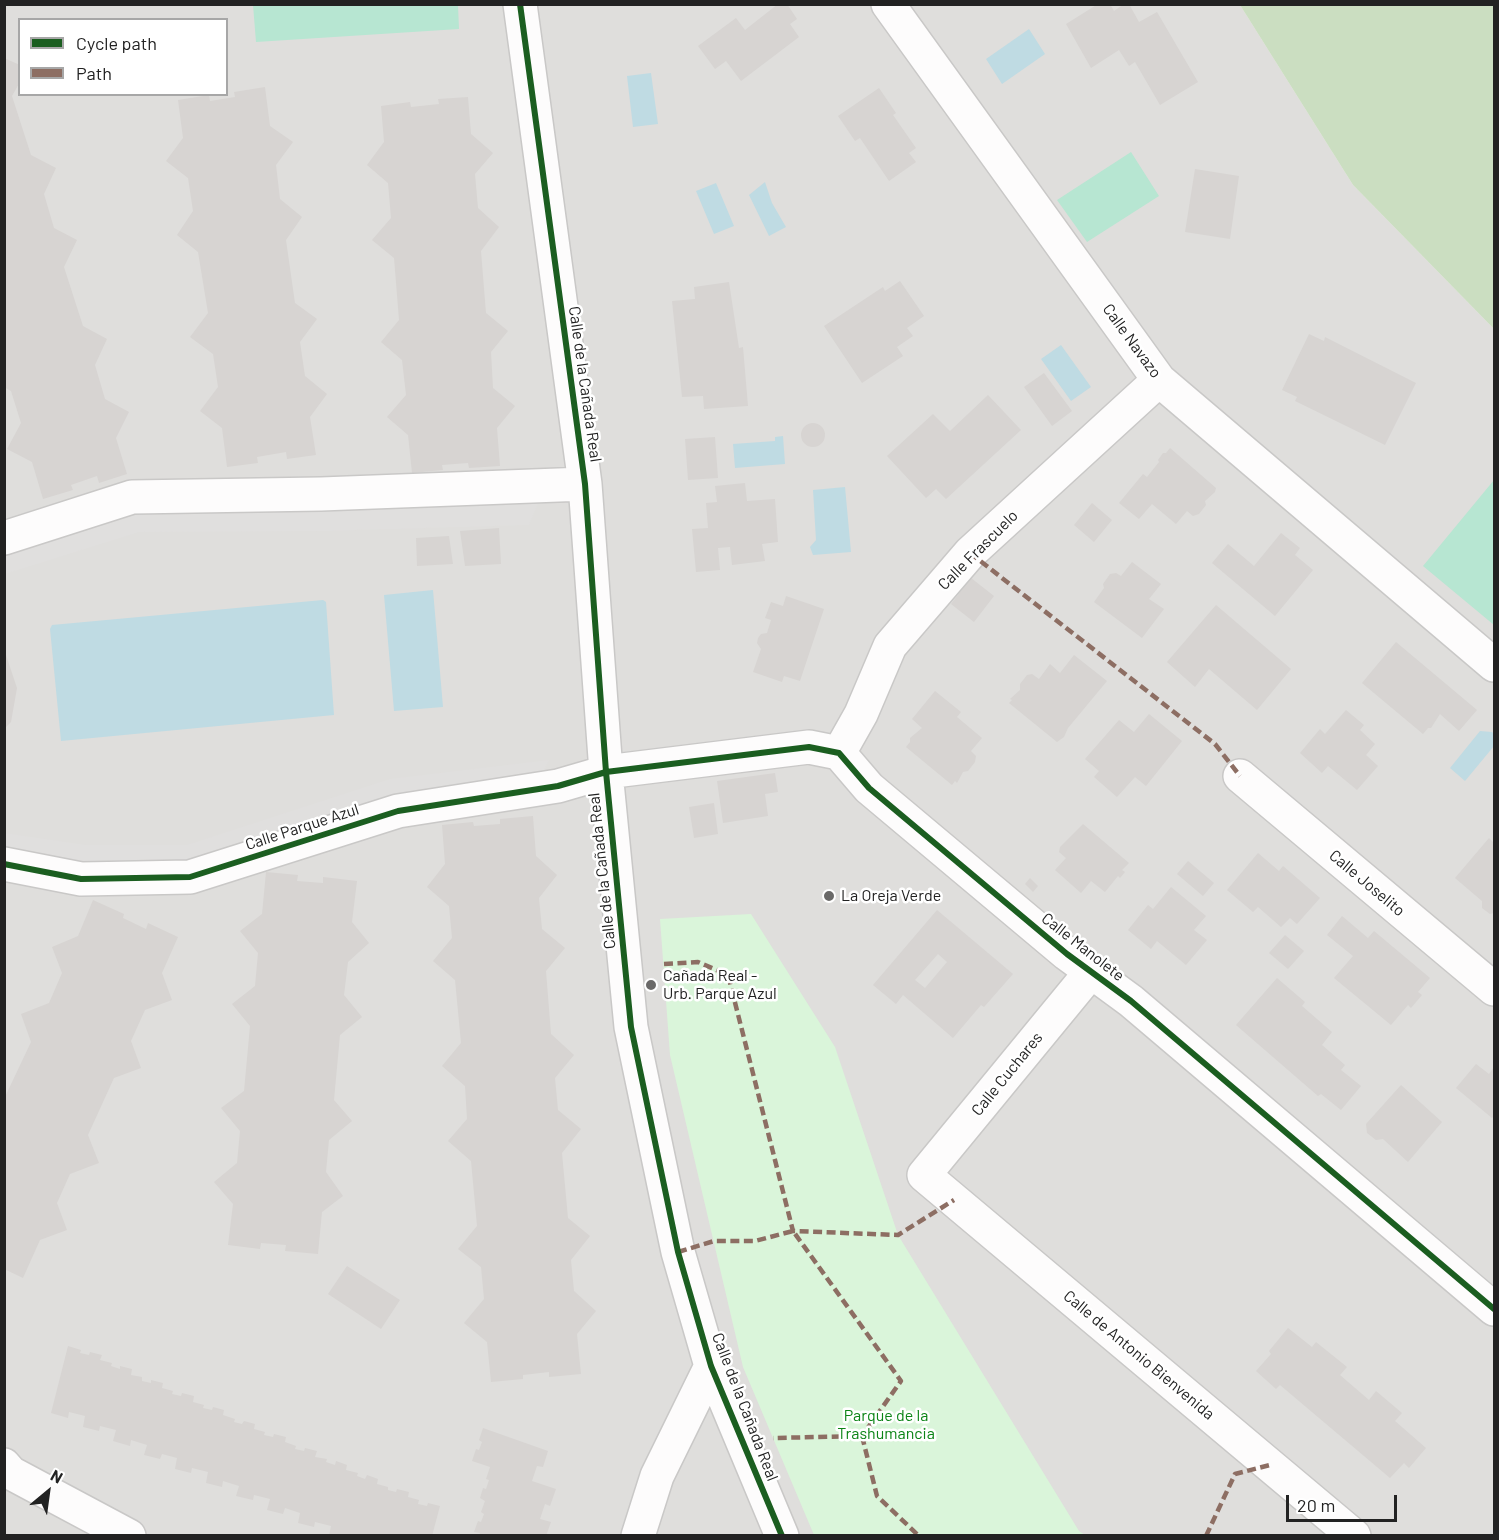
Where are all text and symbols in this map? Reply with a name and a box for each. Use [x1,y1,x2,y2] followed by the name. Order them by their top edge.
[18,18,228,96] legend
[76,32,157,54] text: Cycle path
[76,62,112,84] text: Path
[1099,300,1165,382] street label: Calle Navazo
[565,305,605,463] street label: Calle de la Cañada Real
[934,506,1022,594] street label: Calle Frascuelo
[584,792,620,950] street label: Calle de la Cañada Real
[243,800,361,854] street label: Calle Parque Azul
[1325,846,1409,920] street label: Calle Joselito
[841,886,941,906] place label: La Oreja Verde
[822,889,836,903] marker: La Oreja Verde
[1038,909,1128,985] street label: Calle Manolete
[663,966,777,1004] place label: Cañada Real - Urb. Parque Azul
[644,978,658,992] marker: Cañada Real - Urb. Parque Azul
[967,1028,1047,1120] street label: Calle Cuchares
[1060,1286,1218,1424] street label: Calle de Antonio Bienvenida
[708,1330,782,1484] street label: Calle de la Cañada Real
[837,1406,935,1444] park label: Parque de la Trashumancia
[18,1462,78,1522] north arrow
[48,1465,66,1487] text: N
[1289,1483,1400,1521] scale bar
[1297,1494,1335,1516] text: 20 m

